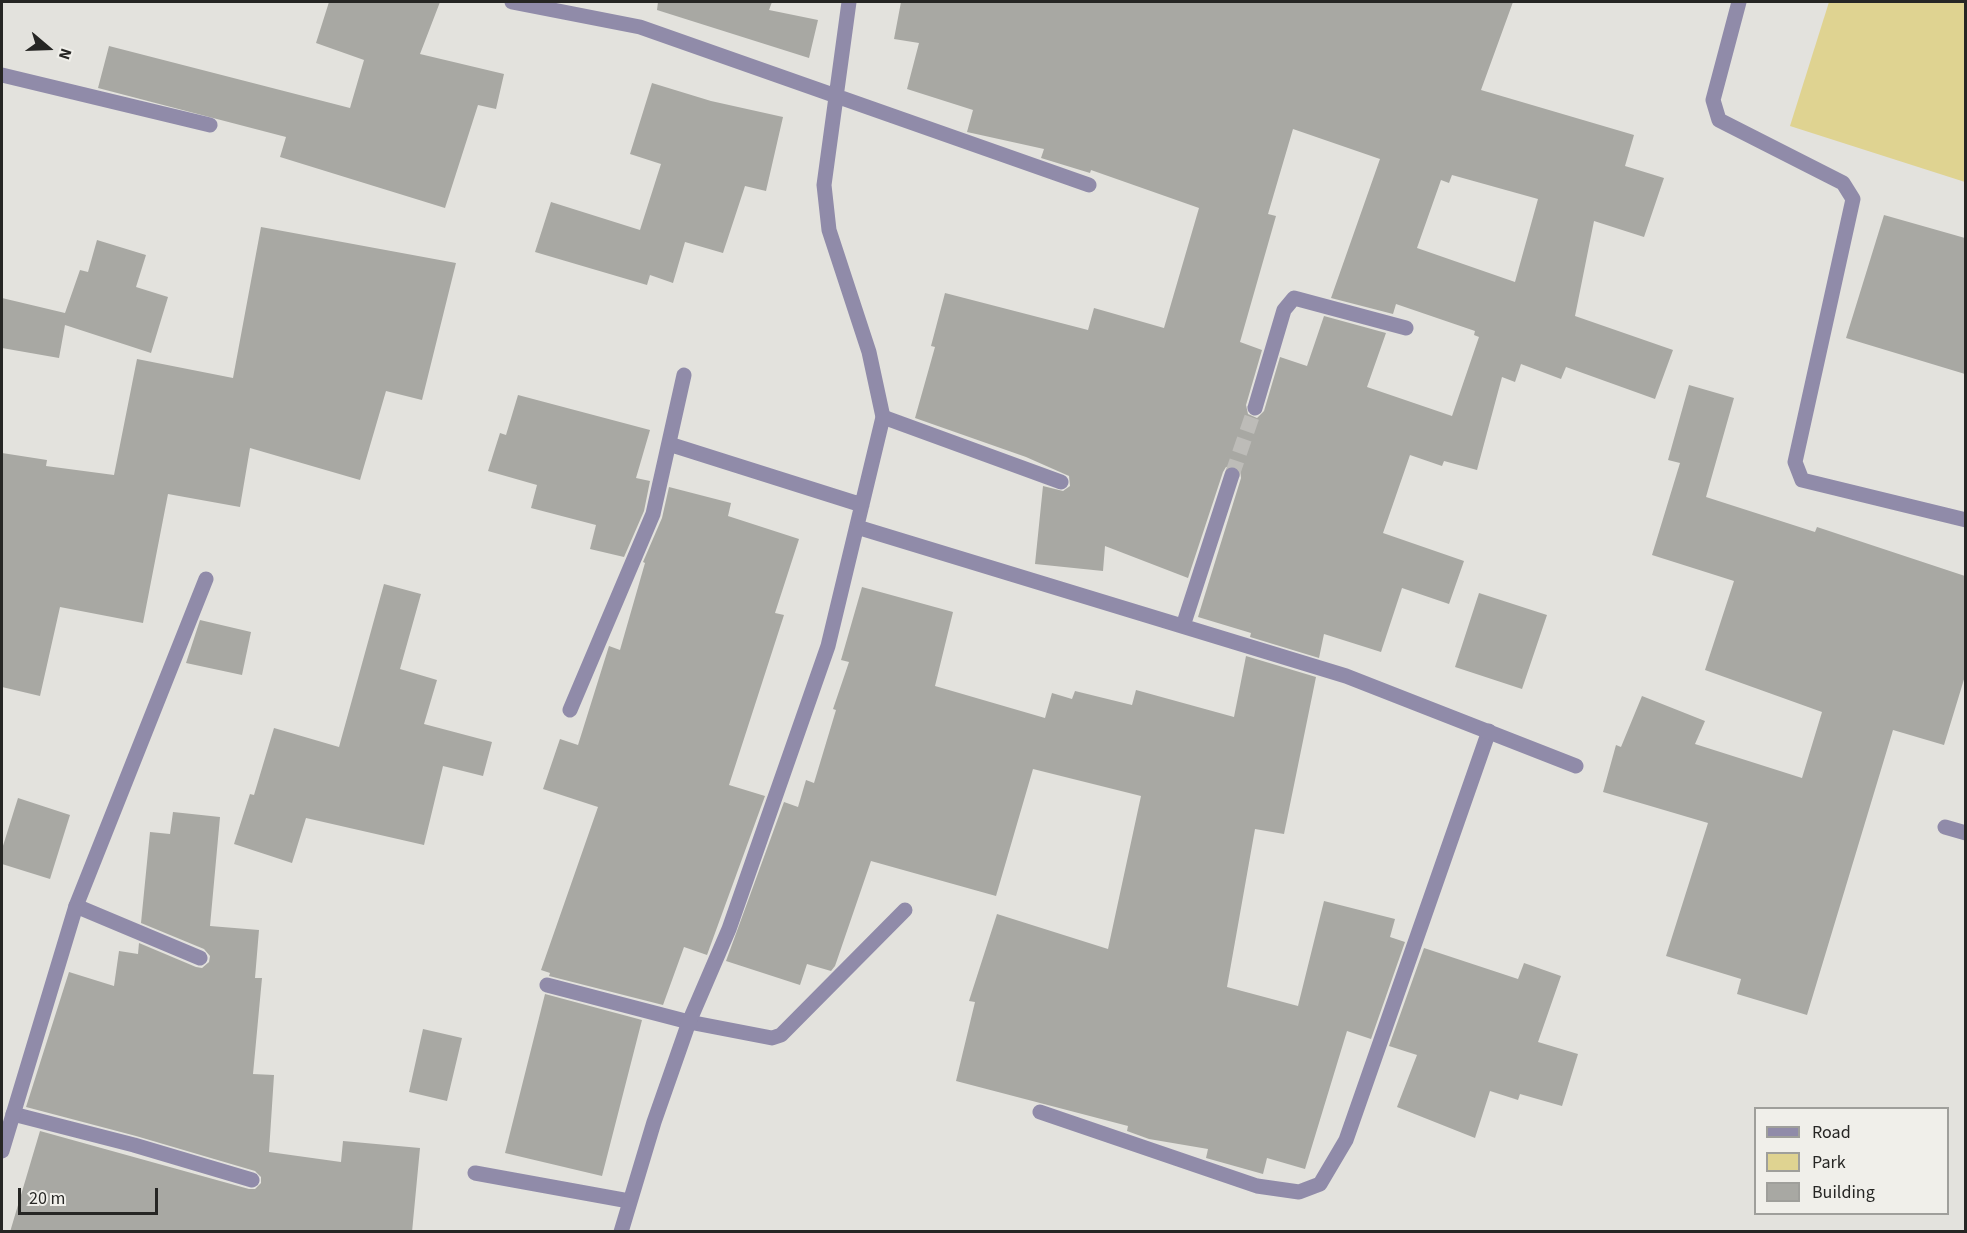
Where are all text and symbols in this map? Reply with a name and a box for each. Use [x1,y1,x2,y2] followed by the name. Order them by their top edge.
[18,18,78,78] north arrow
[53,45,77,62] text: N
[1754,1107,1949,1215] legend
[1812,1120,1851,1145] text: Road
[1812,1150,1846,1175] text: Park
[21,1176,160,1214] scale bar
[1812,1180,1875,1205] text: Building
[29,1186,65,1211] text: 20 m

